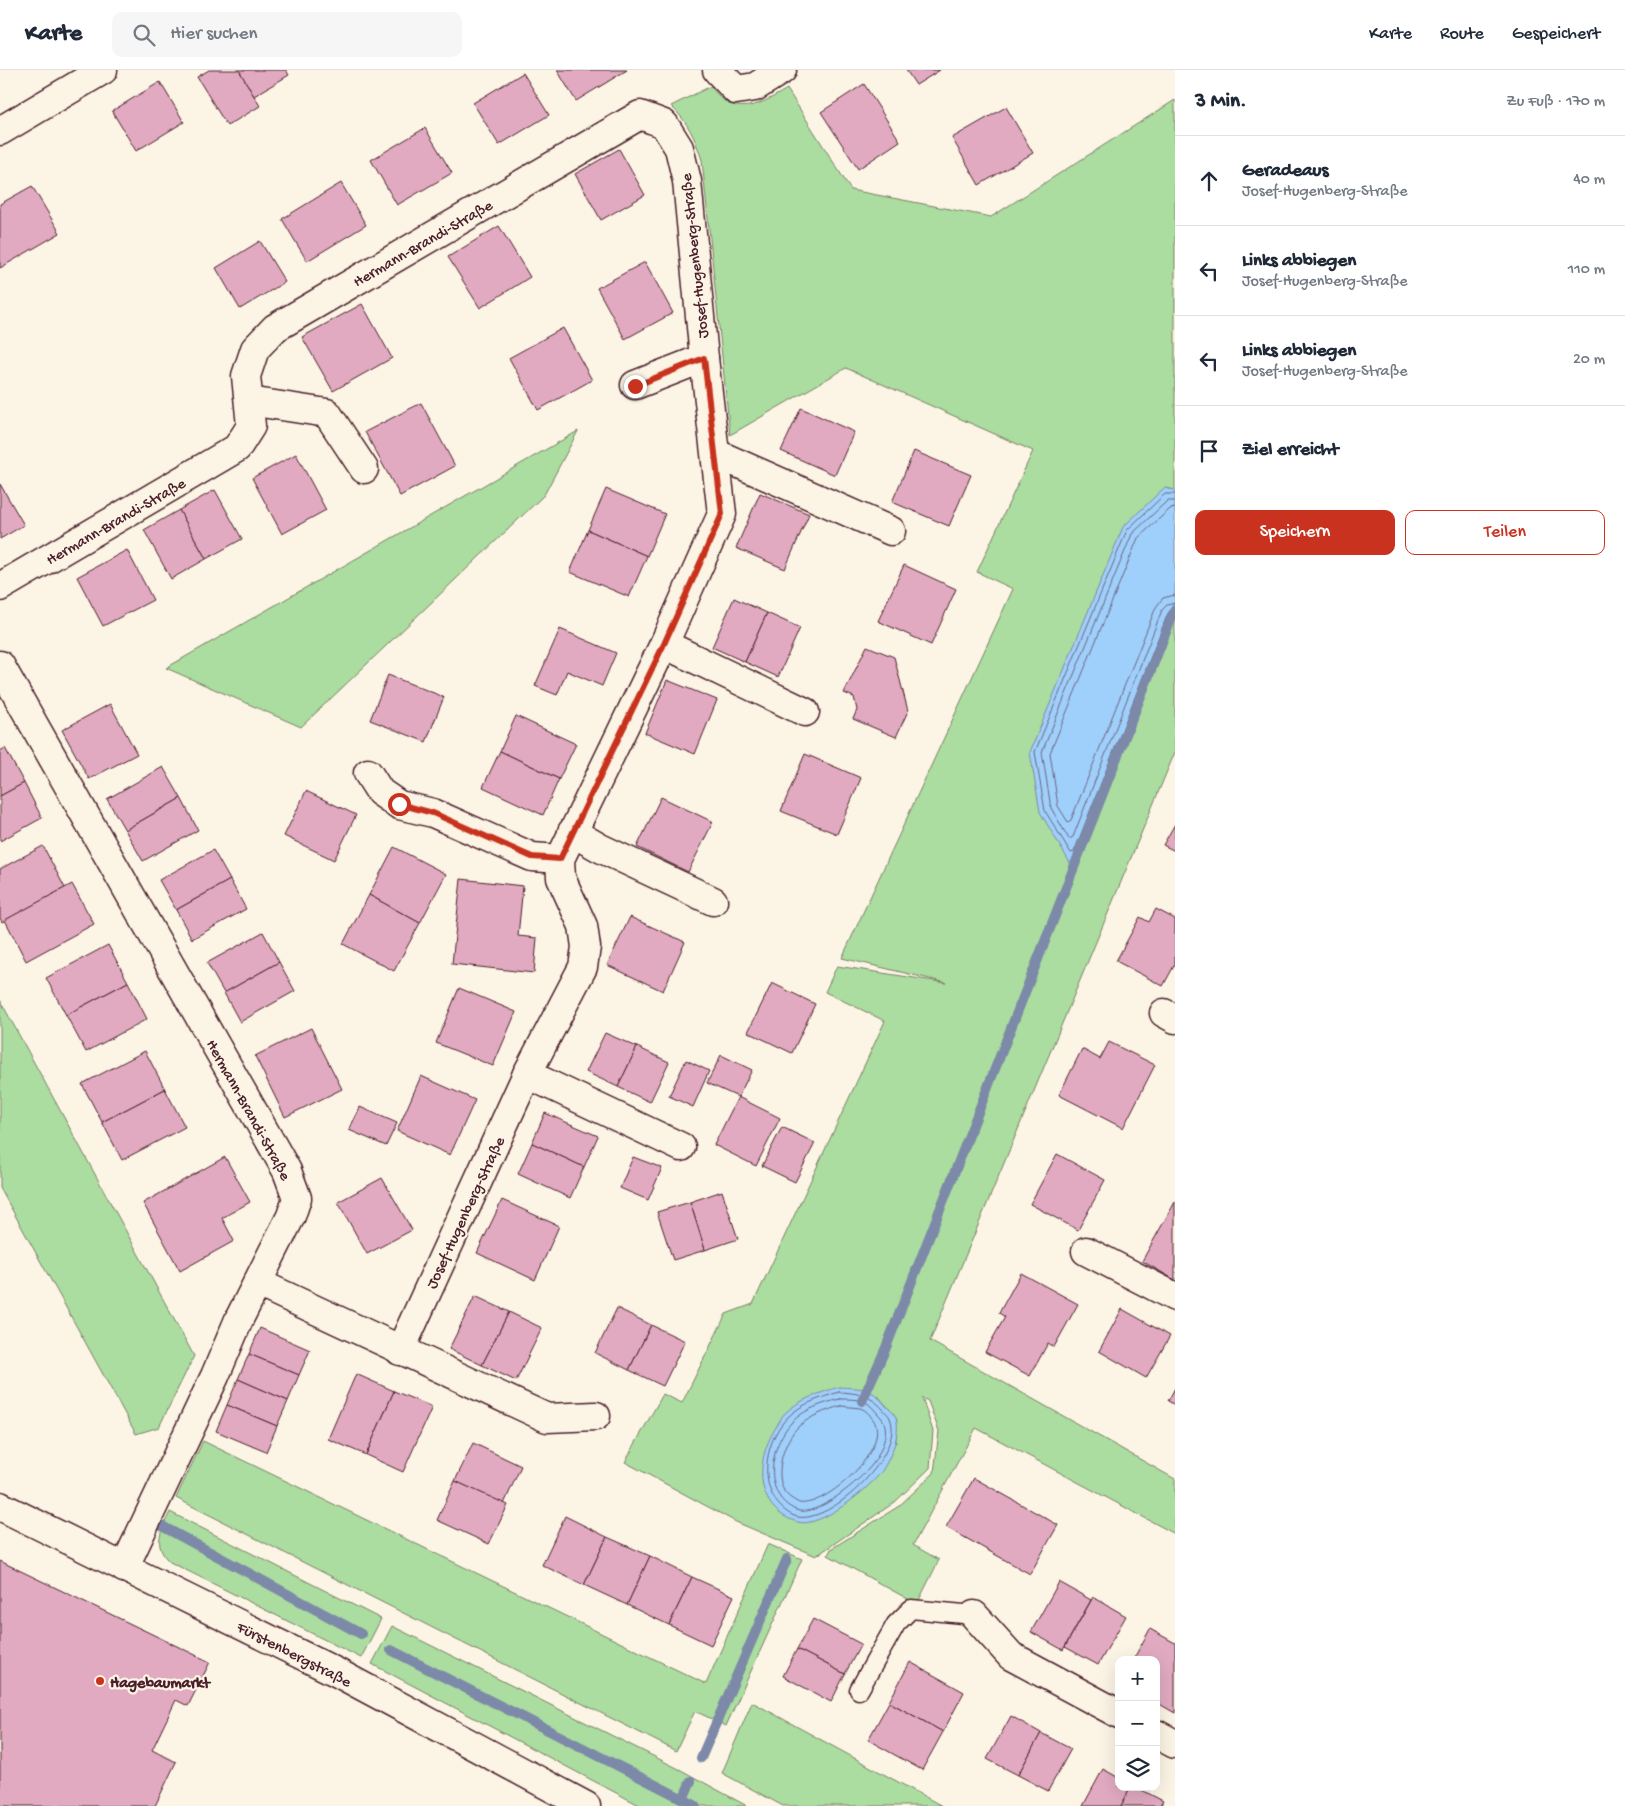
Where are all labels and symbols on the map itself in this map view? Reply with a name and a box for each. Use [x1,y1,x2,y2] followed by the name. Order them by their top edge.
[678,172,715,339] street label: Josef-Hugenberg-Straße
[350,197,498,293] street label: Hermann-Brandi-Straße
[624,375,647,398] route end
[43,475,191,571] street label: Hermann-Brandi-Straße
[388,793,411,816] route start
[200,1037,294,1185] street label: Hermann-Brandi-Straße
[424,1134,511,1292] street label: Josef-Hugenberg-Straße
[232,1619,355,1694] street label: Fürstenbergstraße
[94,1675,106,1687] marker: Hagebaumarkt
[110,1675,211,1694] place label: Hagebaumarkt

